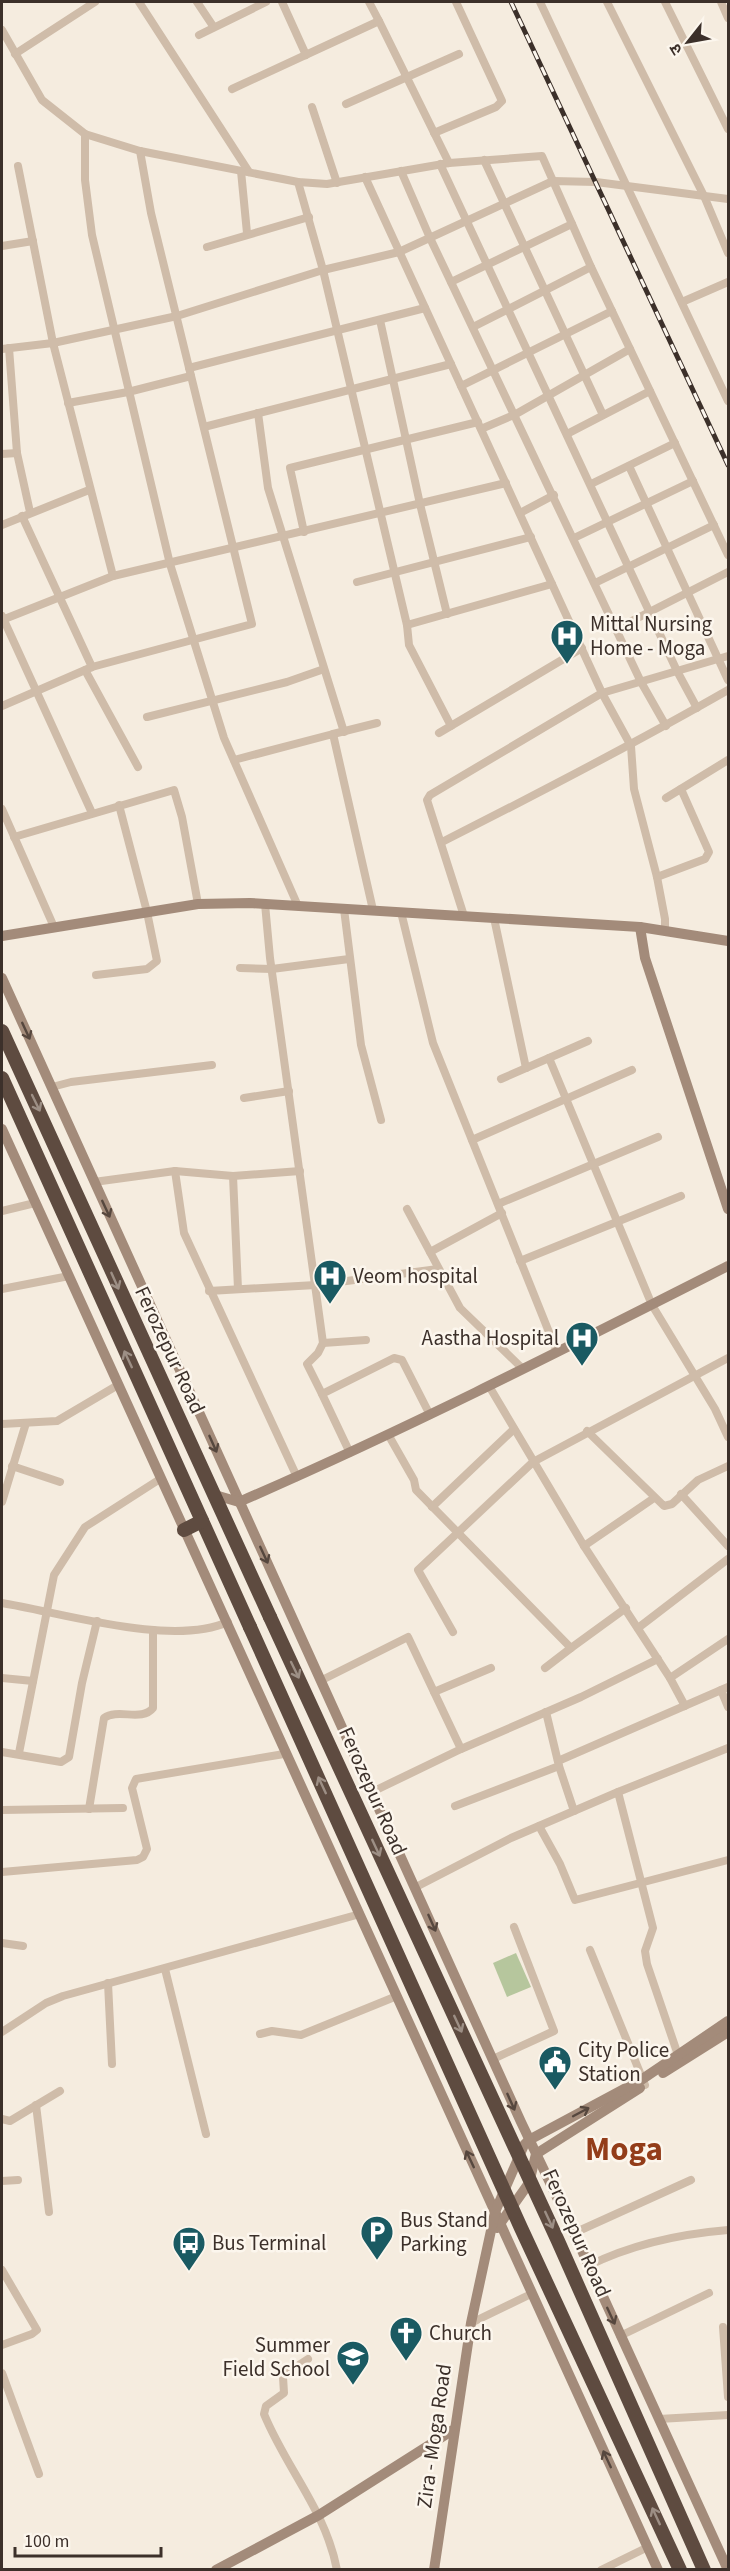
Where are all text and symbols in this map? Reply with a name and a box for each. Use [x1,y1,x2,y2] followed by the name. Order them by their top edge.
[658,12,718,72] north arrow
[664,39,688,59] text: उ
[590,609,713,663] place label: Mittal Nursing Home - Moga
[549,618,585,665] hospital icon: Mittal Nursing Home - Moga
[21,1022,32,1040] one-way arrow
[30,1094,42,1112] one-way arrow
[101,1200,113,1218] one-way arrow
[312,1258,348,1305] hospital icon: Veom hospital
[353,1261,478,1291] place label: Veom hospital
[110,1272,122,1290] one-way arrow
[127,1281,213,1419] street label: Ferozepur Road
[564,1320,600,1367] hospital icon: Aastha Hospital
[422,1323,559,1353] place label: Aastha Hospital
[121,1350,132,1368] one-way arrow
[208,1434,219,1453] one-way arrow
[258,1546,270,1564] one-way arrow
[290,1661,302,1679] one-way arrow
[331,1722,415,1860] street label: Ferozepur Road
[316,1776,327,1794] one-way arrow
[370,1838,382,1856] one-way arrow
[427,1914,439,1932] one-way arrow
[452,2015,464,2033] one-way arrow
[578,2035,669,2089] place label: City Police Station
[537,2044,573,2091] public building icon: City Police Station
[506,2092,518,2110] one-way arrow
[572,2106,589,2118] one-way arrow
[585,2126,663,2173] district label: Moga
[464,2151,476,2169] one-way arrow
[535,2164,619,2302] street label: Ferozepur Road
[400,2205,488,2259] place label: Bus Stand Parking
[543,2211,555,2229] one-way arrow
[359,2214,395,2261] parking icon: Bus Stand Parking
[171,2225,207,2272] bus stop icon: Bus Terminal
[212,2228,326,2258] place label: Bus Terminal
[606,2307,618,2325] one-way arrow
[388,2315,424,2362] church icon: Church
[429,2318,492,2348] place label: Church
[223,2330,331,2384] place label: Summer Field School
[335,2339,371,2386] school or university icon: Summer Field School
[409,2362,459,2510] street label: Zira - Moga Road
[601,2451,613,2469] one-way arrow
[649,2508,661,2526] one-way arrow
[15,2520,160,2558] scale bar
[24,2529,69,2554] text: 100 m

